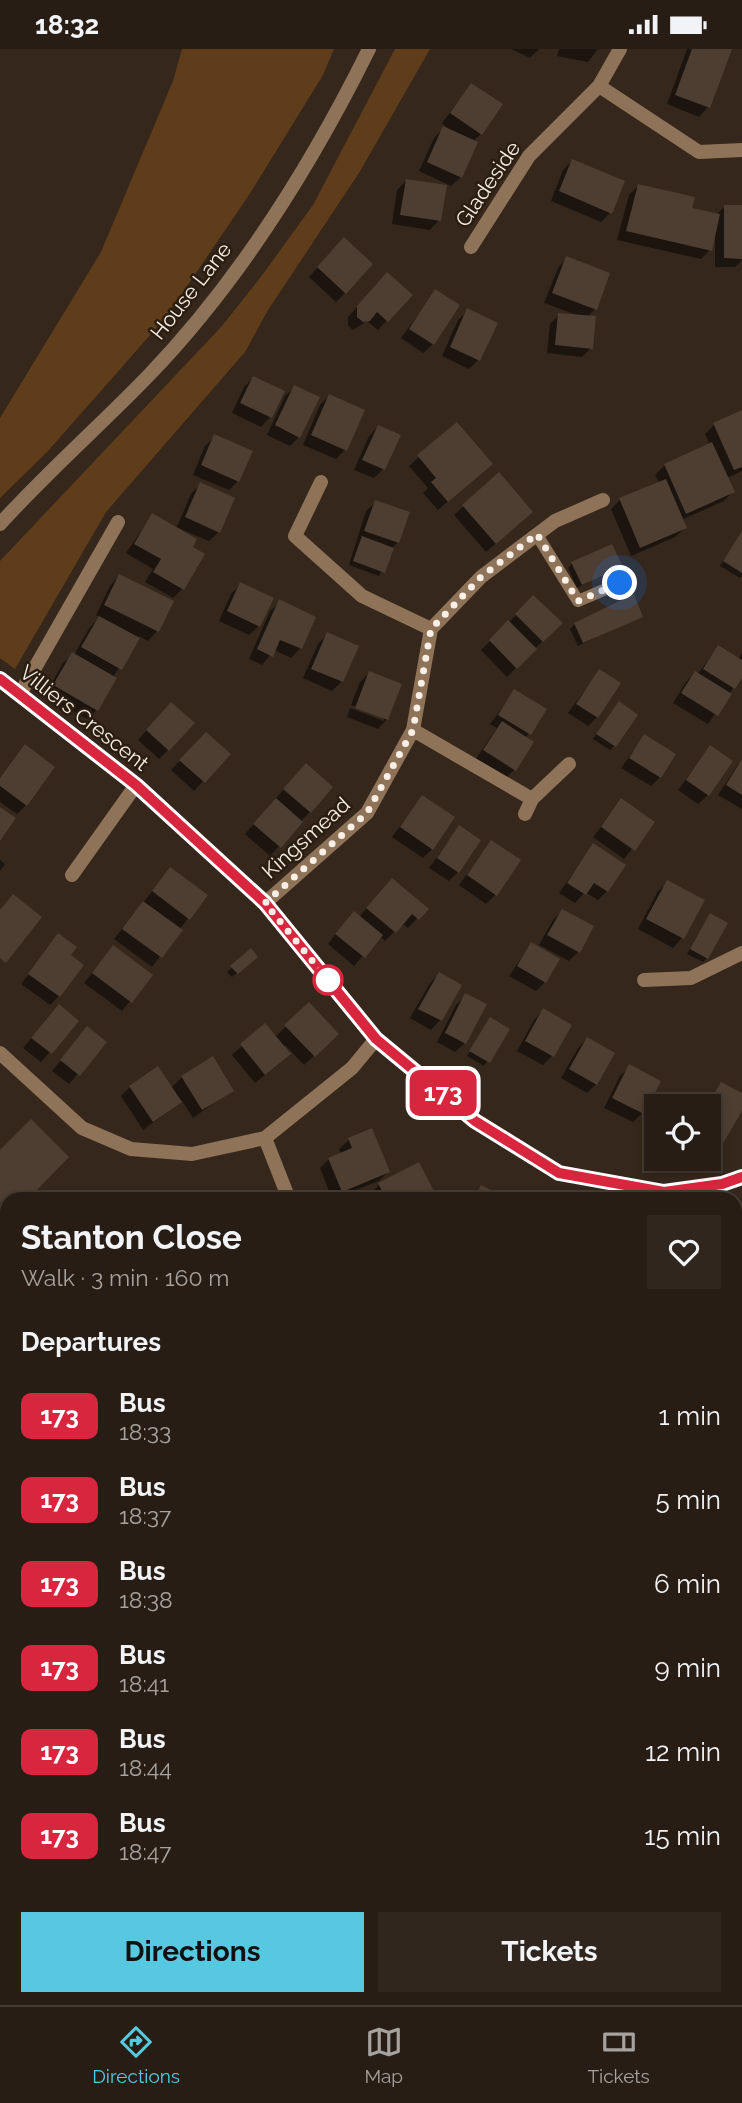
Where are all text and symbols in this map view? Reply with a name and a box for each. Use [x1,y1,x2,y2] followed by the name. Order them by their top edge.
[35,10,99,40] text: 18:32
[450,136,525,231] street label: Gladeside
[145,237,236,344] street label: House Lane
[602,565,637,600] your location
[15,659,154,776] street label: Villiers Crescent
[257,792,355,884] street label: Kingsmead
[313,965,343,995] unlabelled marker
[403,1070,483,1116] line badge: 173
[424,1078,462,1107] text: 173
[644,1094,721,1171] map controls
[644,1094,721,1171] button: locate
[647,1215,721,1289] button: heart
[21,1218,242,1257] text: Stanton Close
[21,1264,229,1291] text: Walk · 3 min · 160 m
[21,1327,161,1357] text: Departures
[119,1388,166,1418] text: Bus
[40,1401,79,1430] text: 173
[659,1401,721,1431] text: 1 min
[119,1418,171,1445] text: 18:33
[119,1472,166,1502] text: Bus
[40,1485,79,1514] text: 173
[655,1485,721,1515] text: 5 min
[119,1502,171,1529] text: 18:37
[119,1556,166,1586] text: Bus
[40,1569,79,1598] text: 173
[654,1569,721,1599] text: 6 min
[119,1586,173,1613] text: 18:38
[119,1640,166,1670] text: Bus
[40,1653,79,1682] text: 173
[654,1653,721,1683] text: 9 min
[119,1670,169,1697] text: 18:41
[119,1724,166,1754] text: Bus
[40,1737,79,1766] text: 173
[645,1737,721,1767] text: 12 min
[119,1754,172,1781] text: 18:44
[119,1808,166,1838] text: Bus
[40,1821,79,1850] text: 173
[644,1821,721,1851] text: 15 min
[119,1838,172,1865] text: 18:47
[21,1912,364,1992] button: Directions
[378,1912,721,1992] button: Tickets
[92,2023,180,2087] tab: Directions
[364,2023,403,2087] tab: Map
[587,2023,650,2087] tab: Tickets

